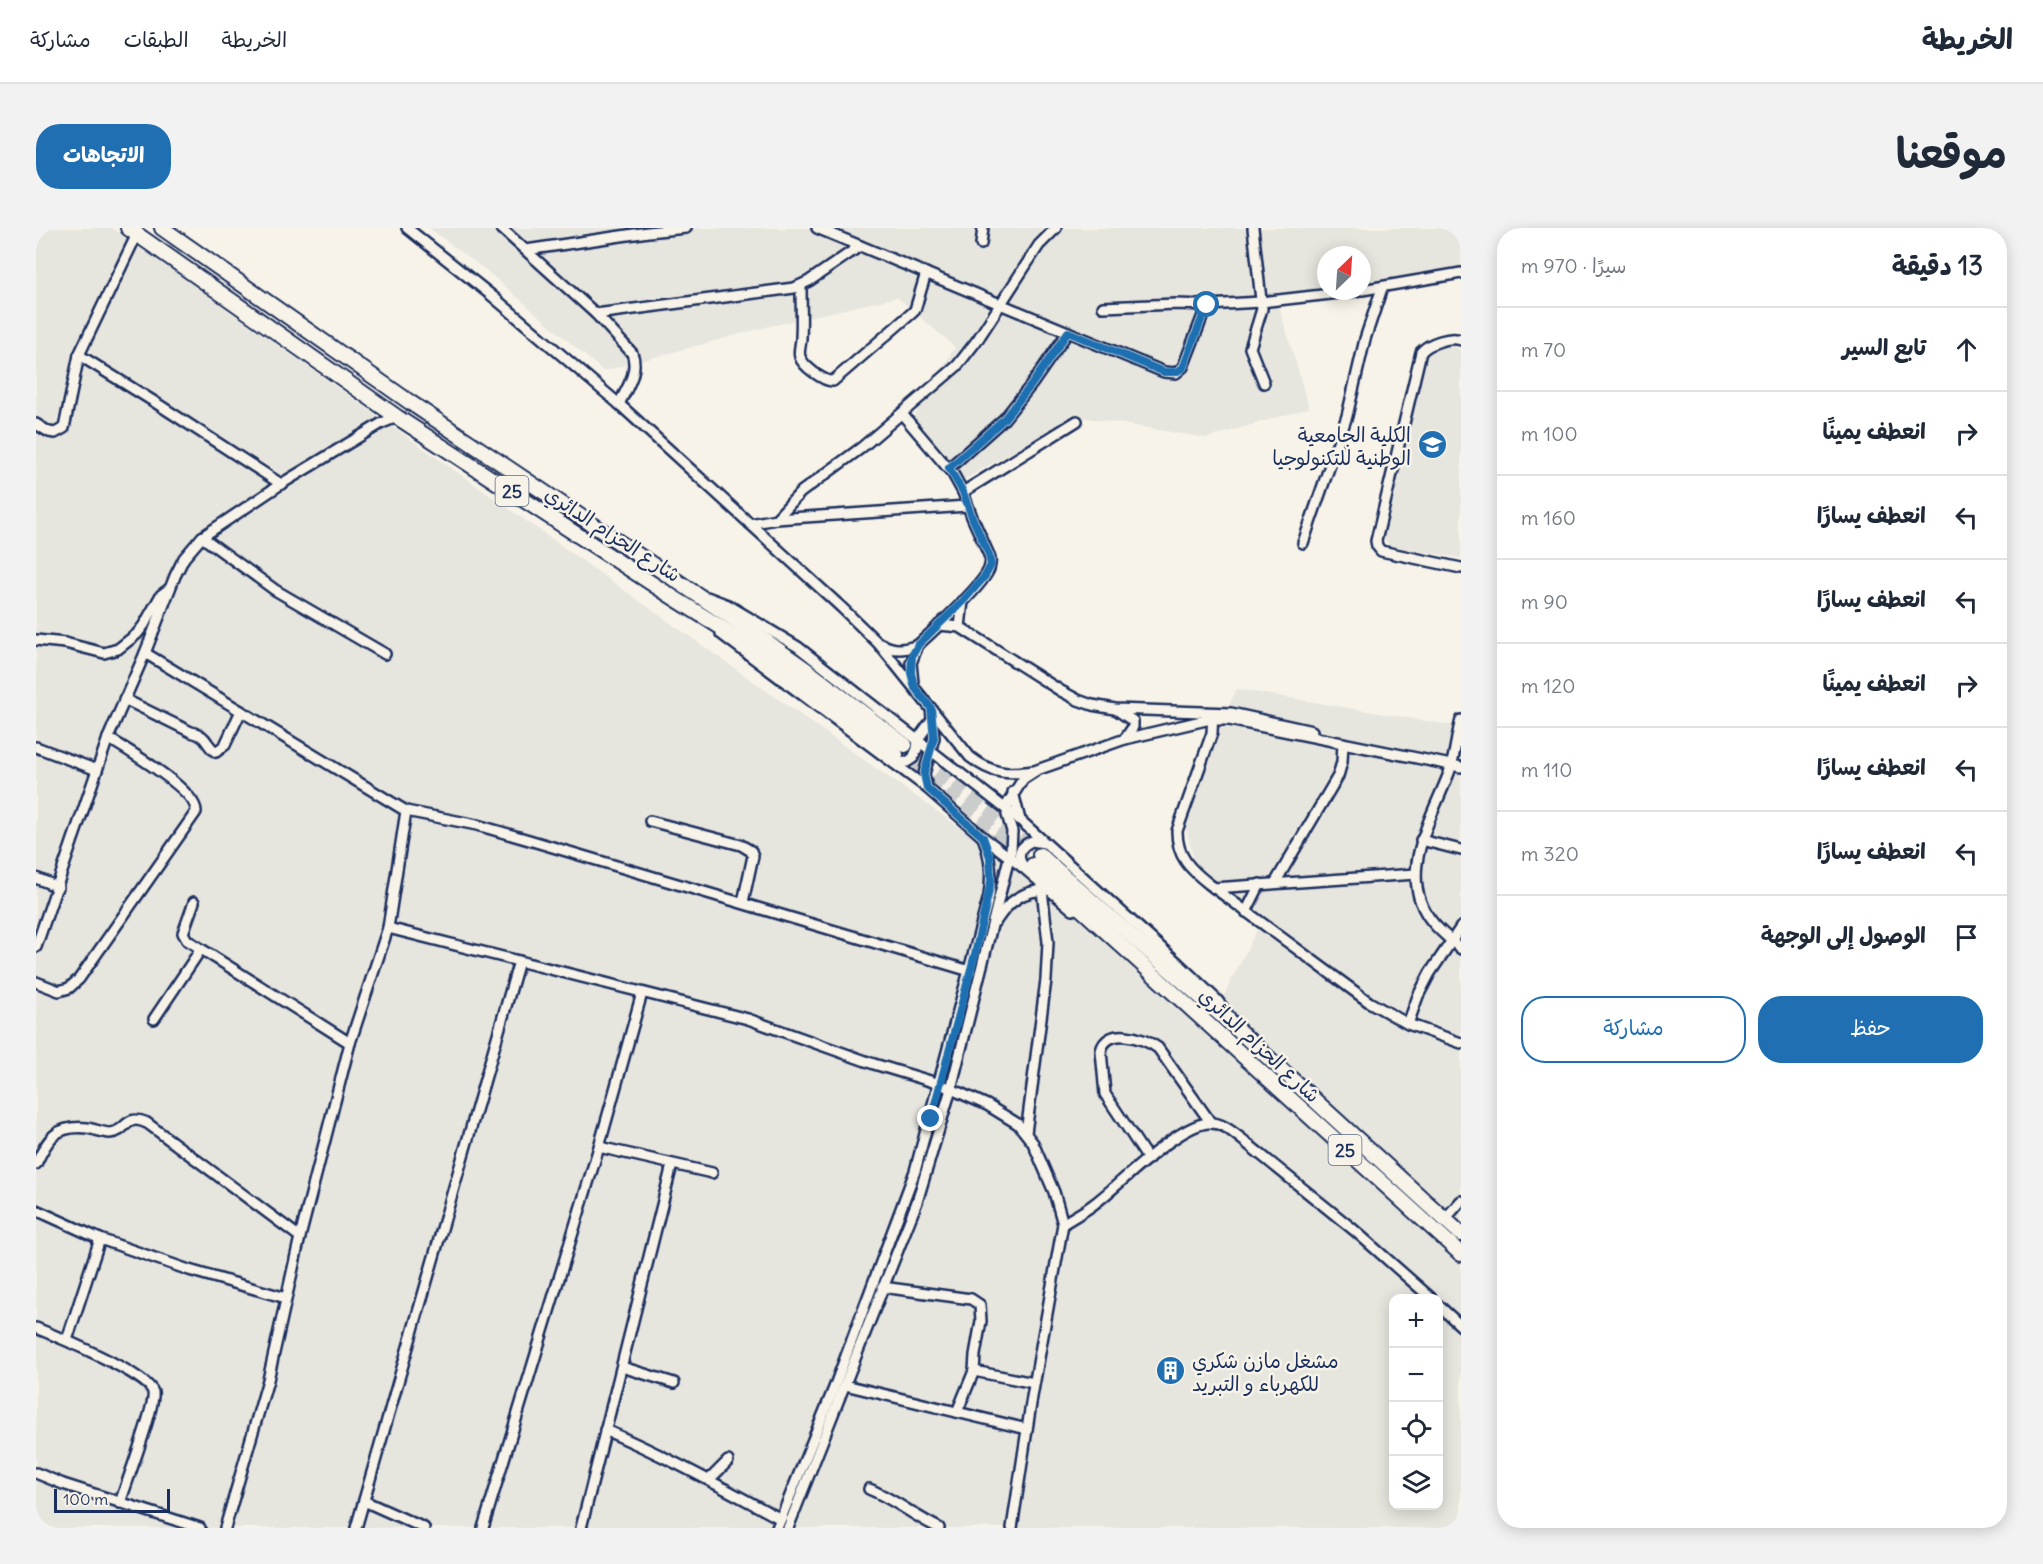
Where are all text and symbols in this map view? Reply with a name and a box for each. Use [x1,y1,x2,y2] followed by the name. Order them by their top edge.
[1922,21,2013,57] text: الخريطة
[30,26,91,53] text: مشاركة
[124,26,189,53] text: الطبقات
[222,26,287,53] text: الخريطة
[36,124,171,189] button: الاتجاهات
[1896,127,2007,179] text: موقعنا
[1317,246,1371,300] north arrow
[1892,249,1983,282] text: 13 دقيقة
[1521,253,1627,278] text: سيرًا · 970 m
[1193,291,1219,317] route start
[1842,333,1926,361] text: تابع السير
[1950,333,1983,366] icon: ahead
[1521,337,1566,362] text: 70 m
[1823,417,1926,445] text: انعطف يمينًا
[1950,417,1983,450] icon: right
[1521,421,1578,446] text: 100 m
[1272,422,1411,471] place label: الكلية الجامعية الوطنية للتكنولوجيا
[1416,429,1448,461] school or university icon: الكلية الجامعية الوطنية للتكنولوجيا
[496,476,528,506] road number: 25
[538,481,686,591] street label: شارع الحزام الدائري
[1817,501,1926,529] text: انعطف يسارًا
[1950,501,1983,534] icon: left
[1521,505,1576,530] text: 160 m
[1817,585,1926,613] text: انعطف يسارًا
[1950,585,1983,618] icon: left
[1521,589,1568,614] text: 90 m
[1823,669,1926,697] text: انعطف يمينًا
[1950,669,1983,702] icon: right
[1521,673,1575,698] text: 120 m
[1817,753,1926,781] text: انعطف يسارًا
[1950,753,1983,786] icon: left
[1521,757,1572,782] text: 110 m
[1817,837,1926,865] text: انعطف يسارًا
[1950,837,1983,870] icon: left
[1521,841,1579,866] text: 320 m
[1761,921,1926,949] text: الوصول إلى الوجهة
[1950,921,1983,954] icon: arrive
[1191,982,1326,1111] street label: شارع الحزام الدائري
[1521,996,1746,1063] button: مشاركة
[1758,996,1983,1063] button: حفظ
[917,1105,943,1131] route end
[1328,1135,1362,1165] road number: 25
[1389,1294,1443,1510] map controls
[1389,1294,1443,1348] button: +
[1192,1348,1339,1396] place label: مشغل مازن شكري للكهرباء و التبريد
[1389,1348,1443,1402] button: −
[1155,1355,1187,1387] building icon: مشغل مازن شكري للكهرباء و التبريد
[1389,1402,1443,1456] button: locate
[1389,1456,1443,1510] button: layers
[54,1486,170,1514] scale bar
[63,1489,108,1509] text: 100 m

